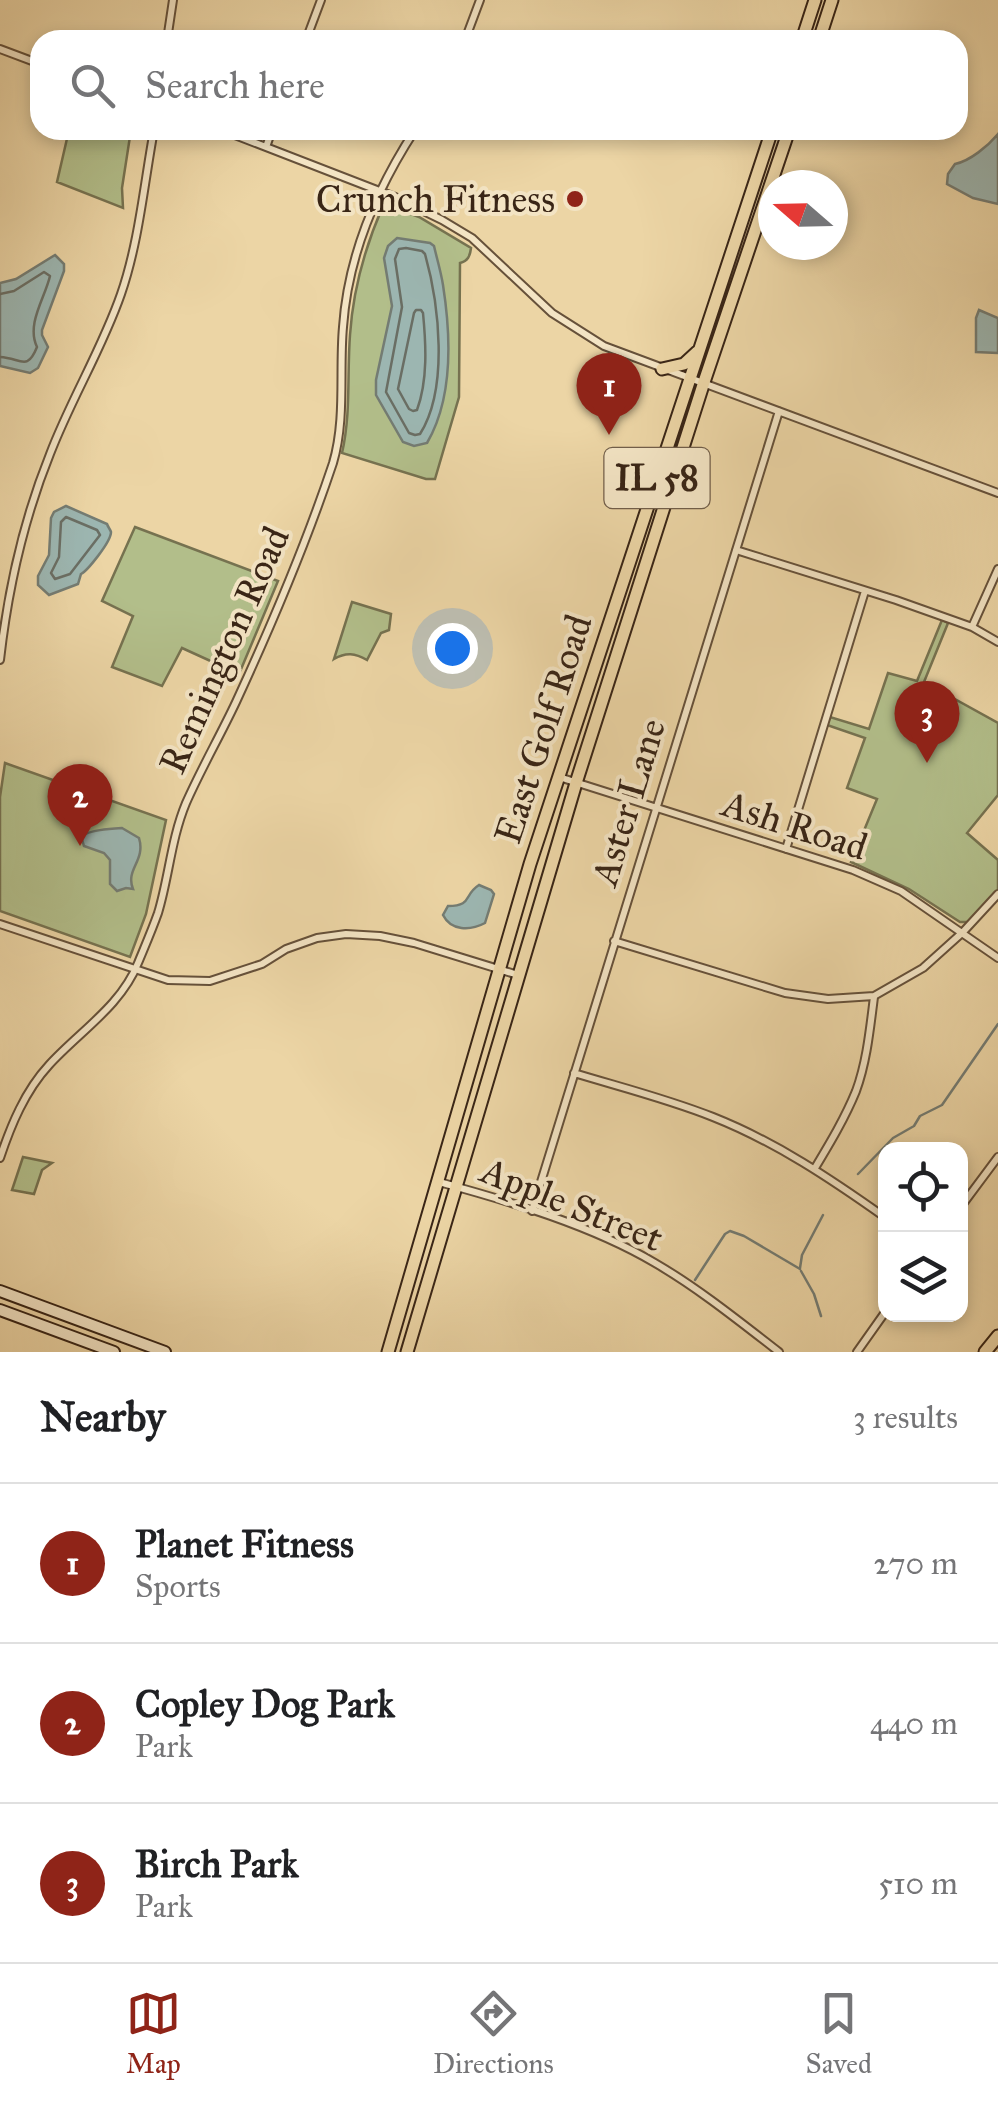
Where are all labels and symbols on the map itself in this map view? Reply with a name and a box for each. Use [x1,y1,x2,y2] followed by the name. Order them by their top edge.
[758,170,848,260] north arrow
[316,176,555,222] place label: Crunch Fitness
[564,188,586,210] marker: Crunch Fitness
[576,352,642,435] pin: 1
[604,448,710,508] road number: IL 58
[149,519,299,781] street label: Remington Road
[484,609,602,849] street label: East Golf Road
[427,623,478,674] your location
[894,680,960,763] pin: 3
[580,713,675,893] street label: Aster Lane
[48,764,112,846] pin: 2
[715,779,873,870] street label: Ash Road
[473,1146,670,1261] street label: Apple Street

